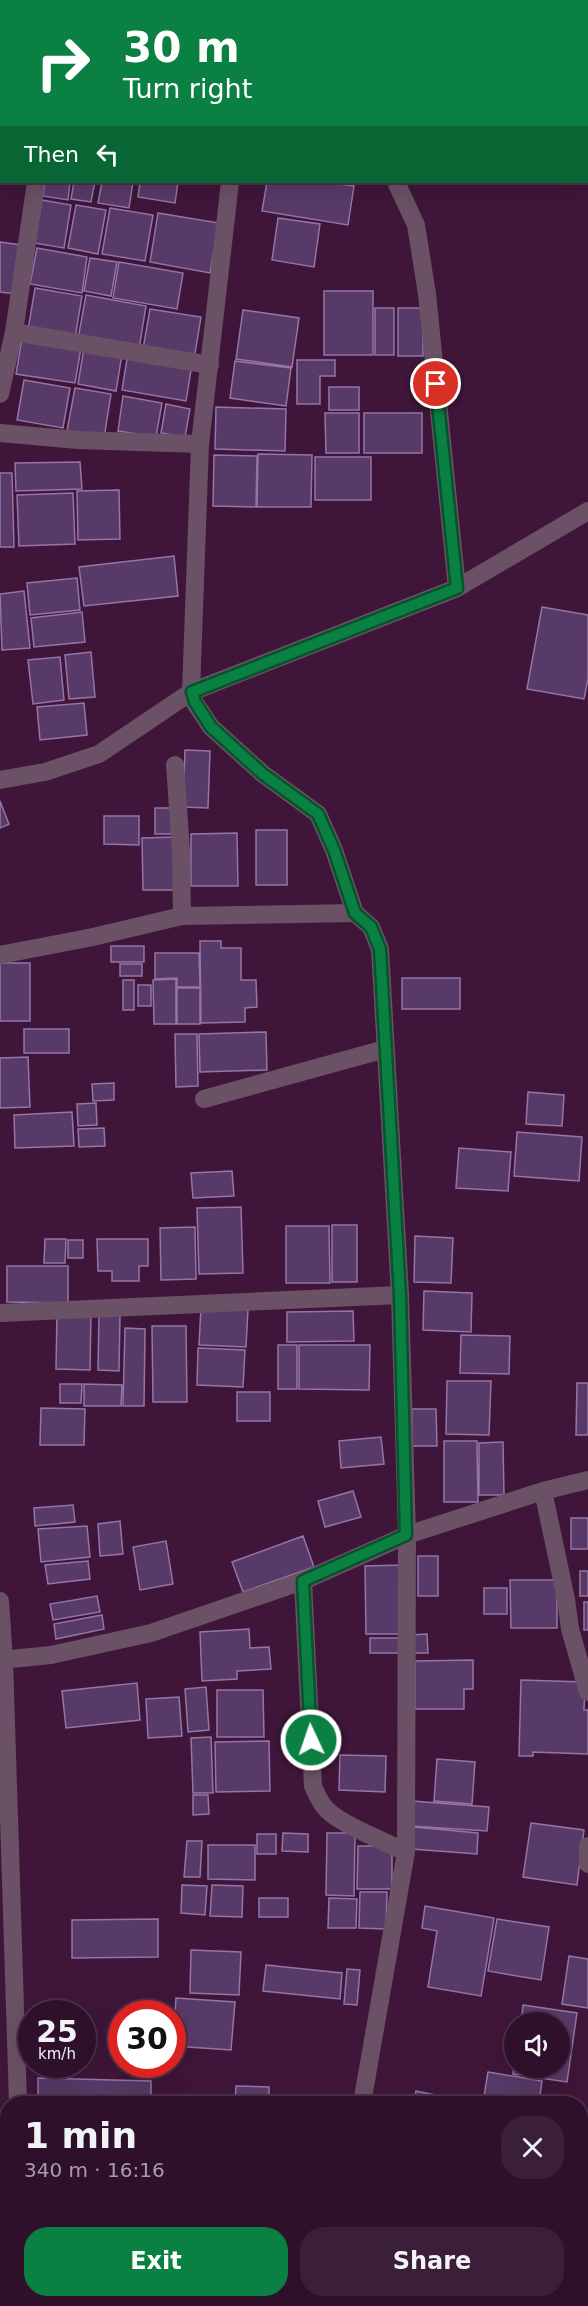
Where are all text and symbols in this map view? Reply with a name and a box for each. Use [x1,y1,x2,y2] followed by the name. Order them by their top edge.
[123,23,240,72] text: 30 m
[24,24,102,102] icon: right
[123,73,252,104] text: Turn right
[91,138,124,171] icon: left
[24,142,79,167] text: Then
[410,358,461,409] pin
[419,367,452,400] icon: arrive
[279,1708,343,1772] position arrow
[108,2000,186,2078] speed limit sign: 30
[504,2012,570,2078] map controls
[504,2012,570,2078] button: sound
[36,2014,78,2049] text: 25
[38,2045,76,2063] text: km/h
[24,2115,137,2156] text: 1 min
[501,2116,564,2179] button: close
[24,2158,165,2182] text: 340 m · 16:16
[24,2227,288,2296] button: Exit
[300,2227,564,2296] button: Share

